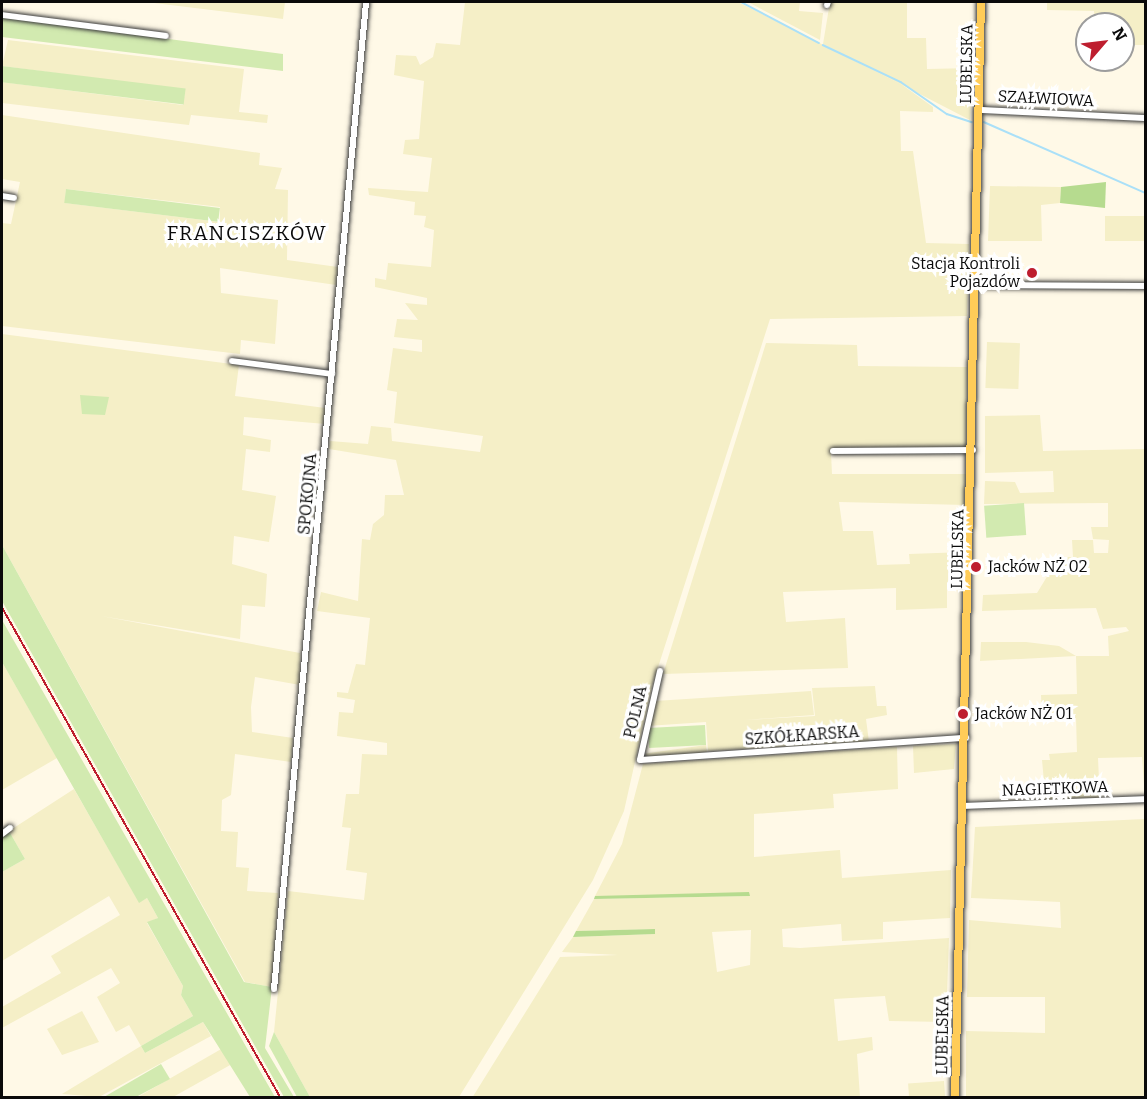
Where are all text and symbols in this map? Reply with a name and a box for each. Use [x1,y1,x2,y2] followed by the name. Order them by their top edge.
[1075,12,1135,72] north arrow
[957,24,977,104] street label: LUBELSKA
[1108,24,1131,44] text: N
[997,87,1095,111] street label: SZAŁWIOWA
[167,221,327,245] district label: FRANCISZKÓW
[911,254,1020,292] place label: Stacja Kontroli Pojazdów
[1025,266,1039,280] marker: Stacja Kontroli Pojazdów
[295,452,321,536] street label: SPOKOJNA
[948,509,968,589] street label: LUBELSKA
[988,557,1087,577] place label: Jacków NŻ 02
[969,560,983,574] marker: Jacków NŻ 02
[621,684,651,740] street label: POLNA
[975,704,1072,724] place label: Jacków NŻ 01
[956,707,970,721] marker: Jacków NŻ 01
[744,722,860,750] street label: SZKÓŁKARSKA
[1001,778,1109,800] street label: NAGIETKOWA
[933,995,953,1075] street label: LUBELSKA

